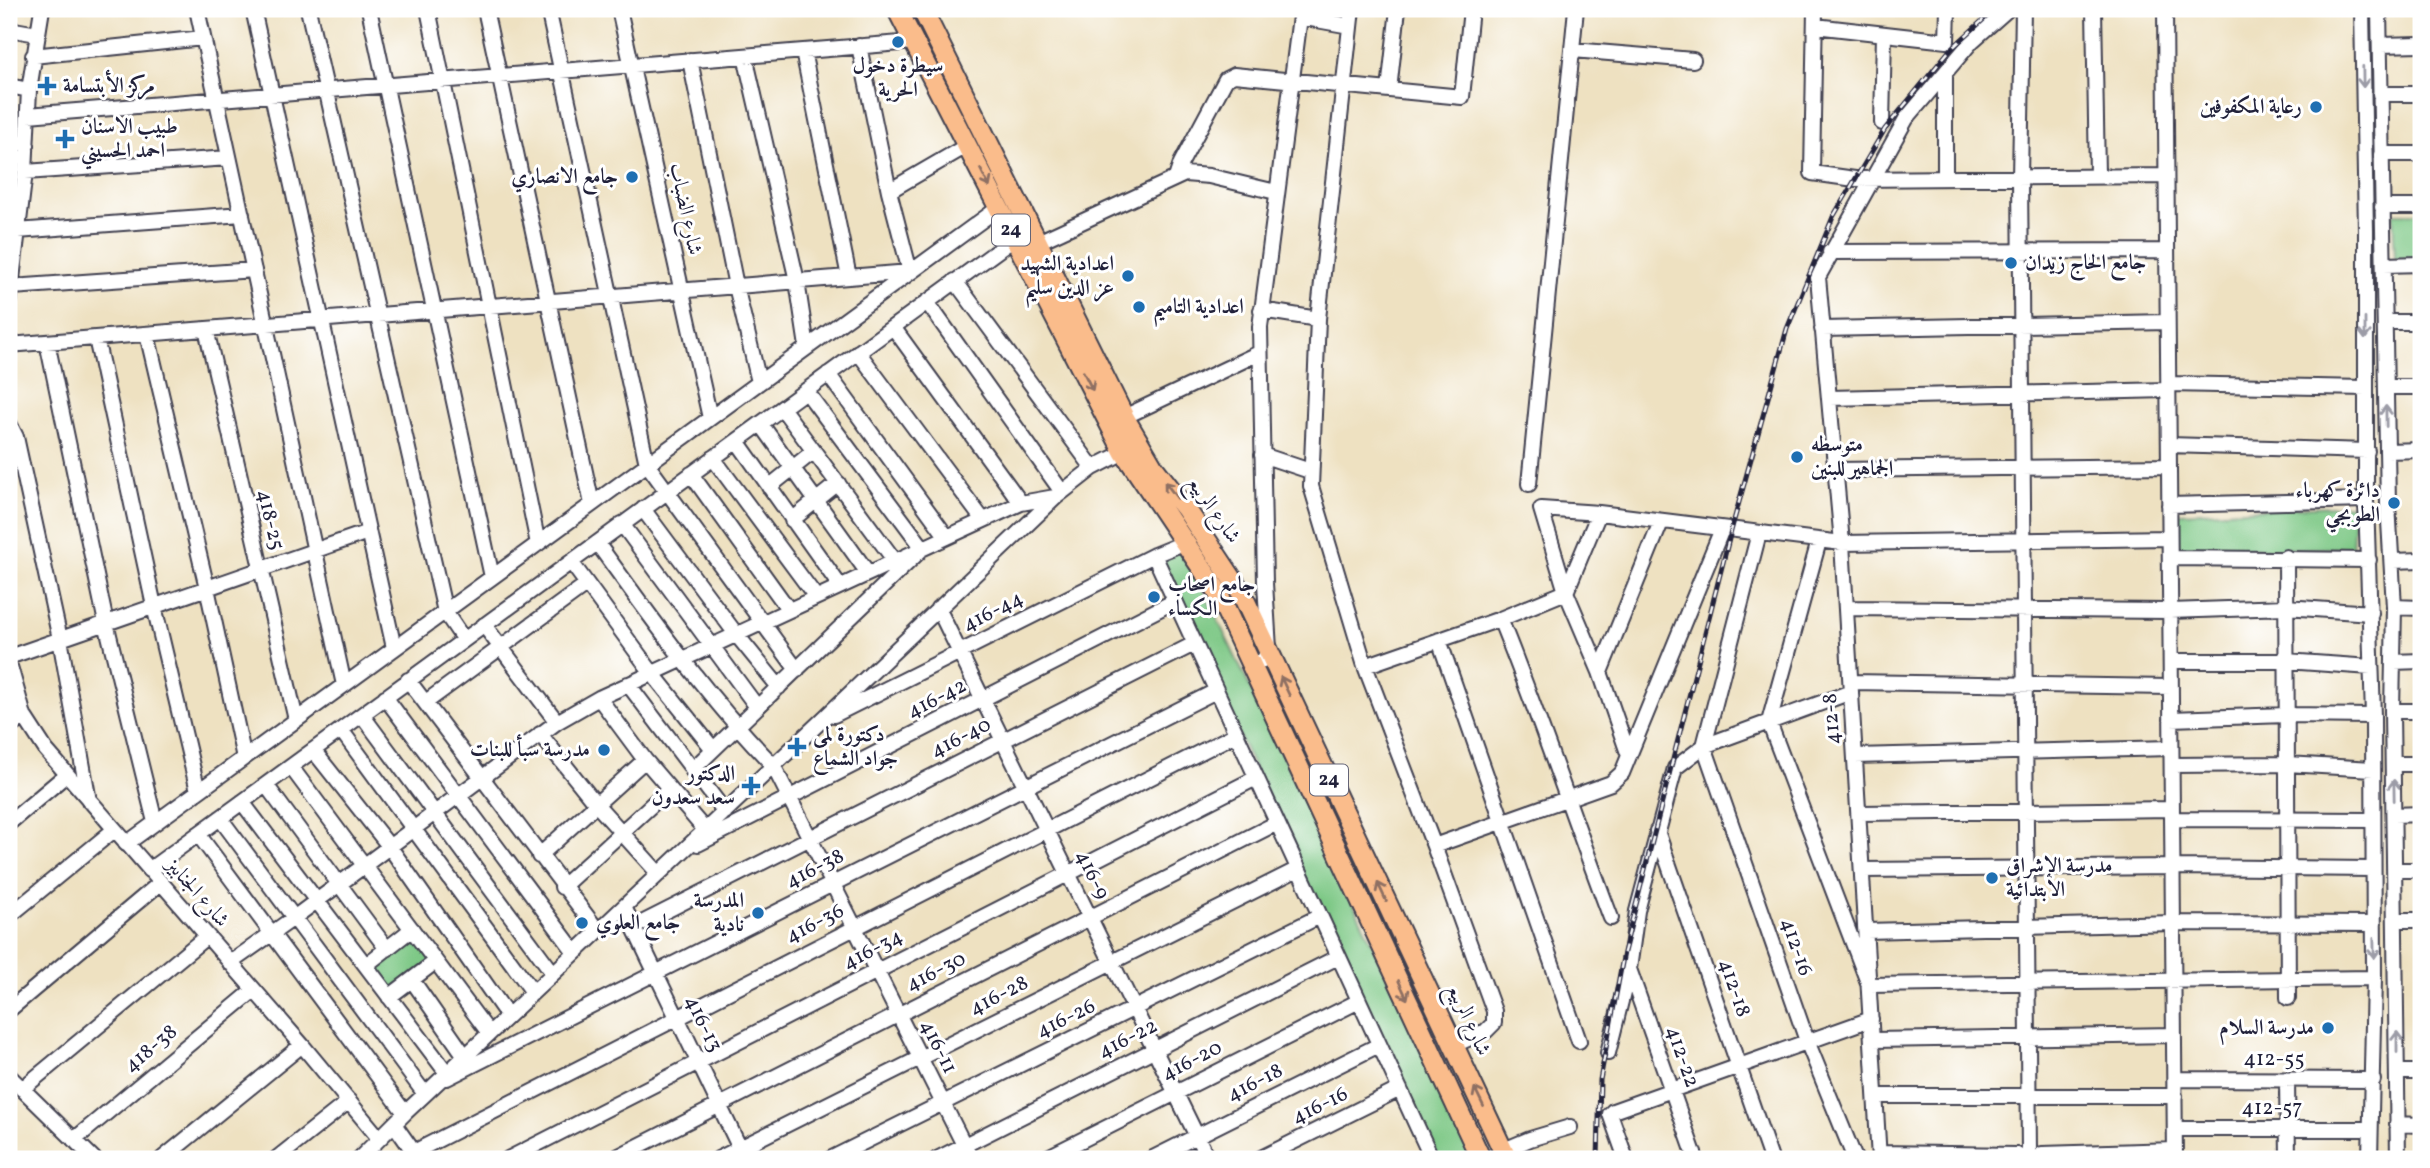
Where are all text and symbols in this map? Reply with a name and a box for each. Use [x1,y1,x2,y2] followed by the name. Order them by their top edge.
[890,34,906,50] marker: سيطرة دخول الحرية
[853,52,943,105] place label: سيطرة دخول الحرية
[2356,65,2370,88] one-way arrow
[63,69,155,101] place label: مركز الأبتسامة
[37,76,57,96] marker: مركز الأبتسامة
[2200,93,2302,122] place label: رعاية المكفوفين
[2308,99,2324,115] marker: رعاية المكفوفين
[81,113,178,170] place label: طبيب الاسنان احمد الحسيني
[55,129,75,149] marker: طبيب الاسنان احمد الحسيني
[659,160,709,258] street label: شارع الضباب
[511,163,618,195] place label: جامع الانصاري
[978,167,992,188] one-way arrow
[624,169,640,185] marker: جامع الانصاري
[992,214,1030,246] road number: 24
[2025,249,2147,281] place label: جامع الحاج زيدان
[1020,250,1114,308] place label: اعدادية الشهيد عز الدين سليم
[2003,255,2019,271] marker: جامع الحاج زيدان
[1120,268,1136,284] marker: اعدادية الشهيد عز الدين سليم
[1153,293,1244,327] place label: اعدادية التاميم
[1131,299,1147,315] marker: اعدادية التاميم
[2358,317,2372,340] one-way arrow
[1081,370,1095,391] one-way arrow
[2380,405,2393,428] one-way arrow
[1811,431,1893,484] place label: متوسطه الجماهير للبنين
[1789,449,1805,465] marker: متوسطه الجماهير للبنين
[1177,470,1247,551] street label: شارع الربيع
[2295,477,2380,533] place label: دائرة كهرباء الطوبجي
[1164,481,1179,499] one-way arrow
[249,487,291,553] street label: 418-25
[2386,495,2402,511] marker: دائرة كهرباء الطوبجي
[1168,571,1255,624] place label: جامع اصحاب الکساء
[958,584,1028,640] street label: 416-44
[1146,589,1162,605] marker: جامع اصحاب الکساء
[902,672,972,726] street label: 416-42
[1278,676,1291,697] one-way arrow
[1816,692,1848,746] street label: 412-8
[926,710,996,766] street label: 416-40
[813,721,898,775] place label: دكتورة لمى جواد الشماع
[470,734,590,765] place label: مدرسة سبأ للبنات
[787,737,807,757] marker: دكتورة لمى جواد الشماع
[596,742,612,758] marker: مدرسة سبأ للبنات
[651,760,735,813] place label: الدكتور سعد سعدون
[1310,764,1348,796] road number: 24
[741,776,761,796] marker: الدكتور سعد سعدون
[2387,779,2400,802] one-way arrow
[781,842,849,896] street label: 416-38
[1068,845,1116,905] street label: 416-9
[156,850,235,935] street label: شارع الجنابيز
[2006,852,2112,905] place label: مدرسة الإشراق الابتدائية
[1984,870,2000,886] marker: مدرسة الإشراق الابتدائية
[1375,881,1388,903] one-way arrow
[694,887,744,940] place label: المدرسة نادية
[781,897,849,951] street label: 416-36
[750,905,766,921] marker: المدرسة نادية
[596,909,681,941] place label: جامع العلوي
[1773,914,1819,980] street label: 412-16
[574,915,590,931] marker: جامع العلوي
[838,923,908,977] street label: 416-34
[2367,937,2381,960] one-way arrow
[901,945,971,999] street label: 416-30
[1711,955,1757,1021] street label: 412-18
[964,969,1034,1023] street label: 416-28
[1397,979,1410,1000] one-way arrow
[1436,979,1497,1062] street label: شارع الربيع
[677,991,729,1057] street label: 416-13
[1031,992,1101,1046] street label: 416-26
[1093,1012,1163,1066] street label: 416-22
[2219,1014,2314,1046] place label: مدرسة السلام
[912,1015,964,1079] street label: 416-11
[118,1018,184,1080] street label: 418-38
[2320,1020,2336,1036] marker: مدرسة السلام
[1658,1022,1706,1092] street label: 412-22
[2390,1031,2404,1054] one-way arrow
[1157,1033,1227,1089] street label: 416-20
[2244,1045,2304,1074] street label: 412-55
[1222,1057,1288,1109] street label: 416-18
[1287,1080,1353,1132] street label: 416-16
[1472,1087,1485,1108] one-way arrow
[2241,1094,2303,1123] street label: 412-57

